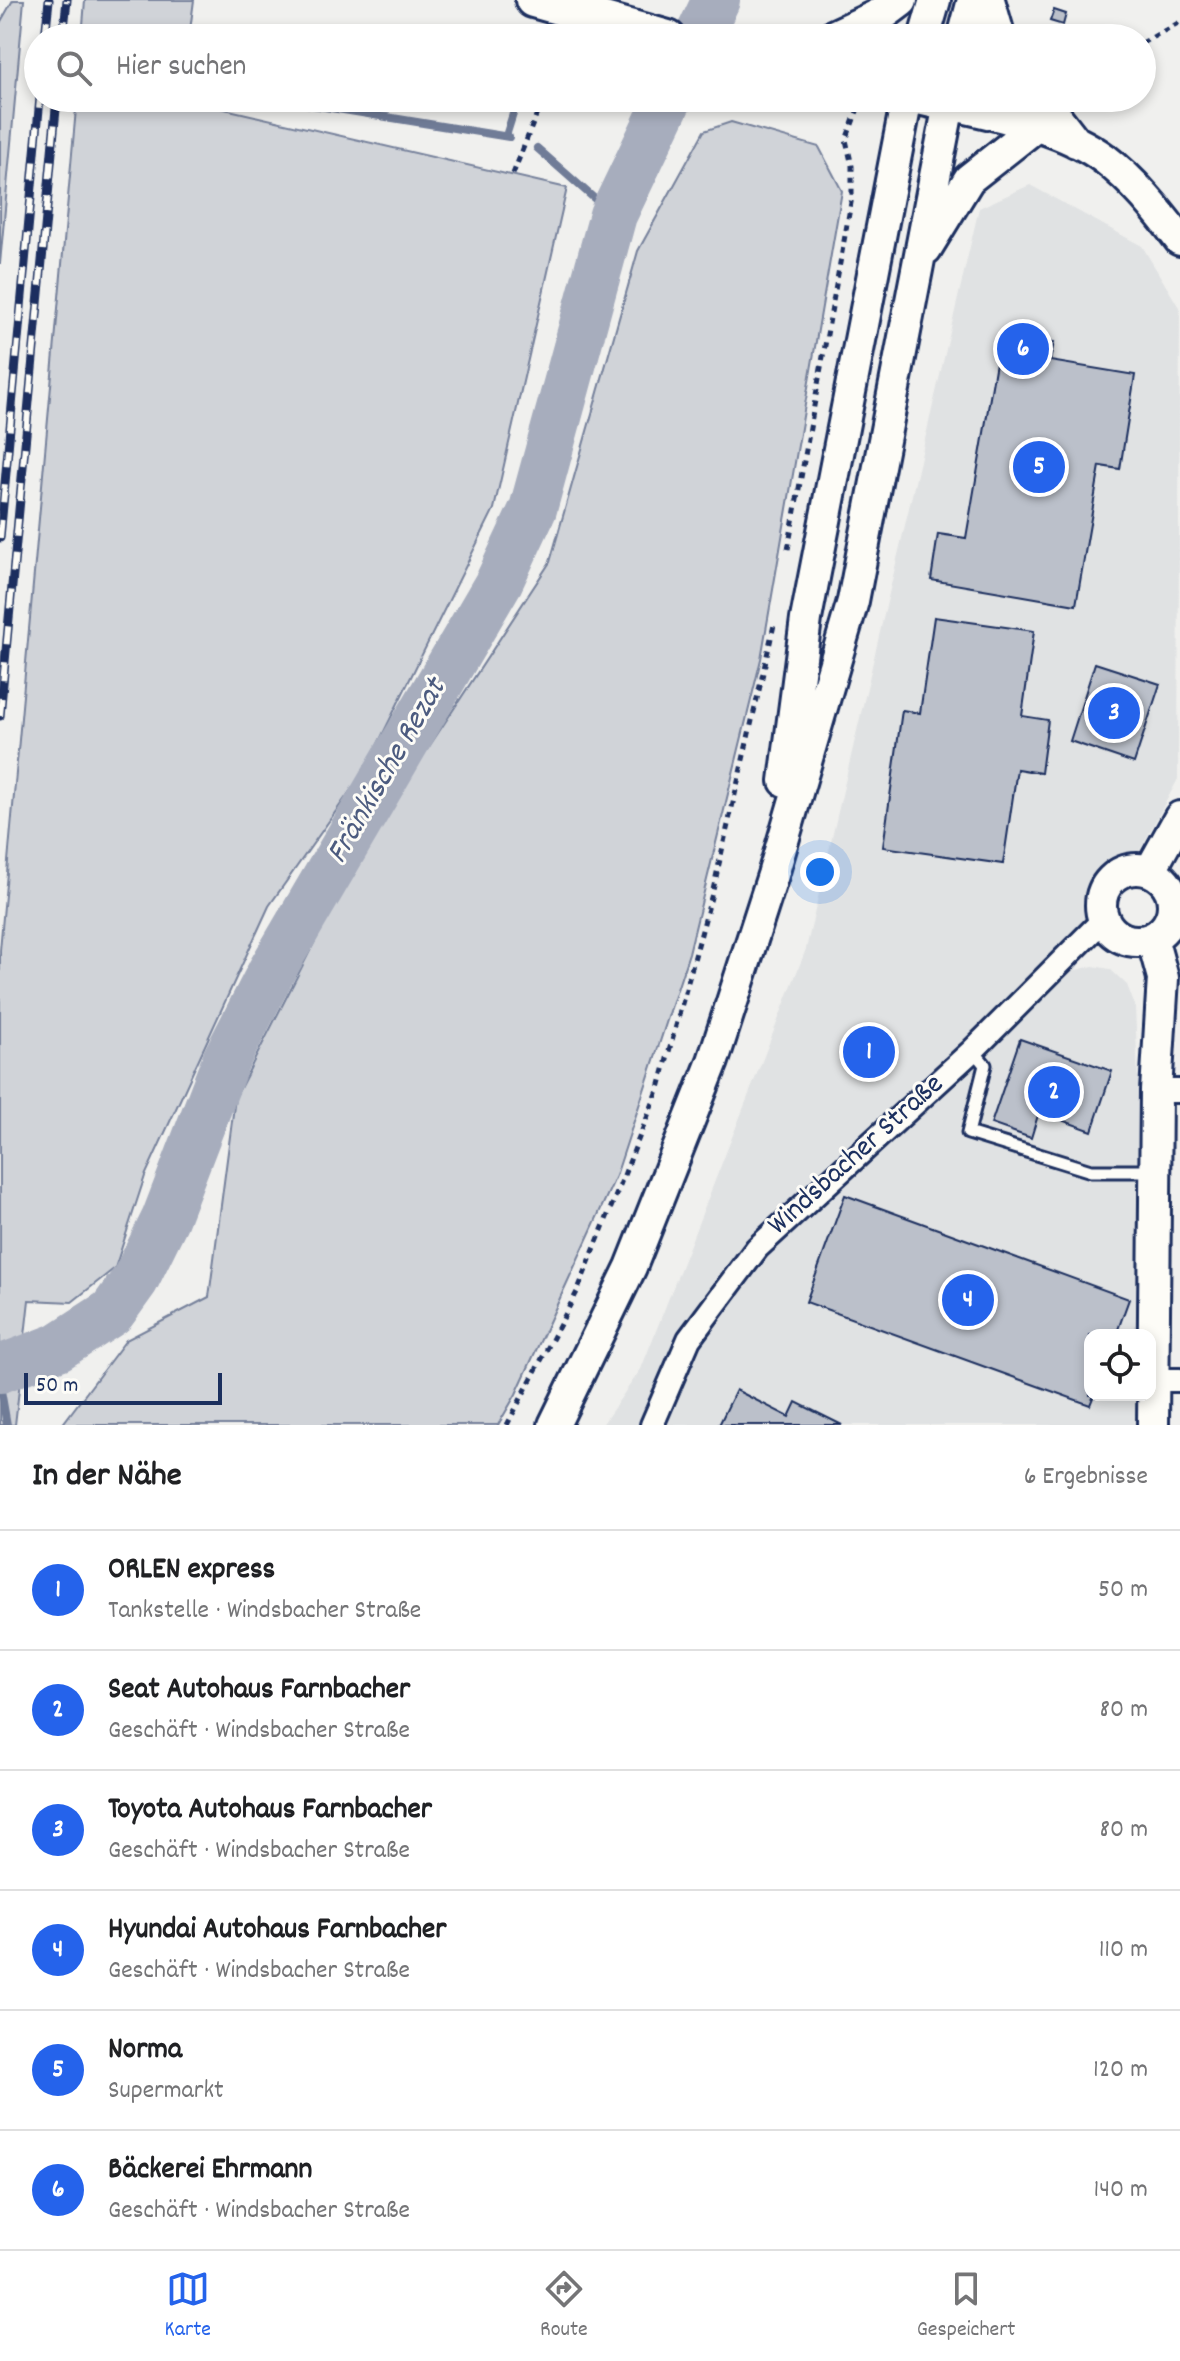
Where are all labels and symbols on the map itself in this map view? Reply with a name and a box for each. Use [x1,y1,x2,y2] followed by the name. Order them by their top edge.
[997,319,1049,379] pin: 6
[1013,437,1065,497] pin: 5
[316,668,461,873] water label: Fränkische Rezat
[1088,683,1140,743] pin: 3
[800,852,840,892] your location
[843,1022,895,1082] pin: 1
[1028,1062,1080,1122] pin: 2
[759,1065,955,1247] street label: Windsbacher Straße
[942,1270,994,1330] pin: 4
[24,1369,222,1405] scale bar

